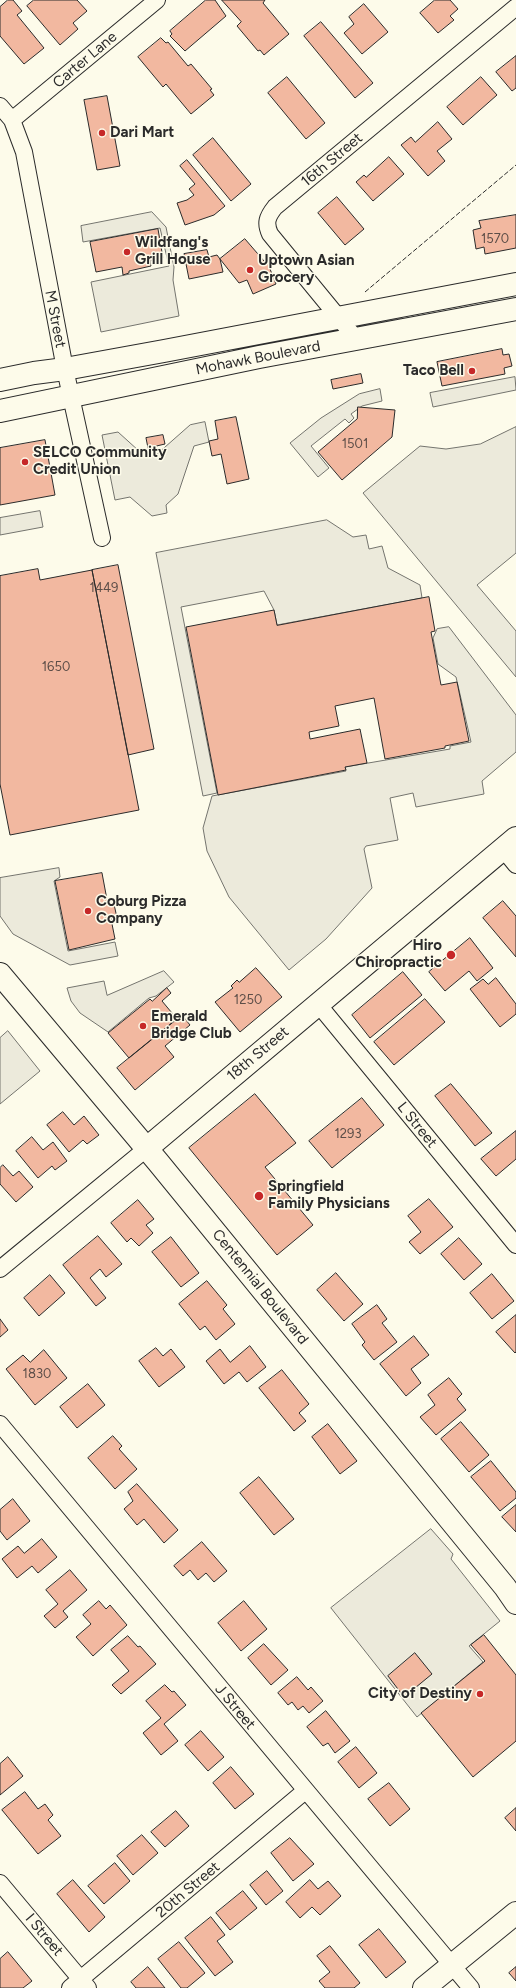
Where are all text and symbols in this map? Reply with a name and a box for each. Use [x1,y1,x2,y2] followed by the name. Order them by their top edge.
[49,28,121,92] street label: Carter Lane
[110,124,174,142] place label: Dari Mart
[97,128,107,138] marker: Dari Mart
[298,129,366,191] street label: 16th Street
[481,231,509,247] house number: 1570
[135,234,210,269] place label: Wildfang's Grill House
[122,247,132,257] marker: Wildfang's Grill House
[258,252,355,287] place label: Uptown Asian Grocery
[245,265,255,275] marker: Uptown Asian Grocery
[41,289,69,349] street label: M Street
[194,337,322,379] street label: Mohawk Boulevard
[403,362,464,380] place label: Taco Bell
[467,366,477,376] marker: Taco Bell
[342,436,368,452] house number: 1501
[33,444,167,479] place label: SELCO Community Credit Union
[20,457,30,467] marker: SELCO Community Credit Union
[90,580,118,596] house number: 1449
[42,659,70,675] house number: 1650
[96,893,187,928] place label: Coburg Pizza Company
[83,906,93,916] marker: Coburg Pizza Company
[355,937,442,972] place label: Hiro Chiropractic
[445,949,457,961] marker: Hiro Chiropractic
[234,992,262,1008] house number: 1250
[151,1008,232,1043] place label: Emerald Bridge Club
[138,1021,148,1031] marker: Emerald Bridge Club
[223,1023,293,1085] street label: 18th Street
[393,1099,441,1151] street label: L Street
[334,1126,362,1142] house number: 1293
[268,1178,390,1213] place label: Springfield Family Physicians
[253,1190,265,1202] marker: Springfield Family Physicians
[208,1226,312,1348] street label: Centennial Boulevard
[23,1366,51,1382] house number: 1830
[211,1681,259,1733] street label: J Street
[368,1685,472,1703] place label: City of Destiny
[475,1689,485,1699] marker: City of Destiny
[152,1858,224,1922] street label: 20th Street
[21,1910,67,1960] street label: I Street

